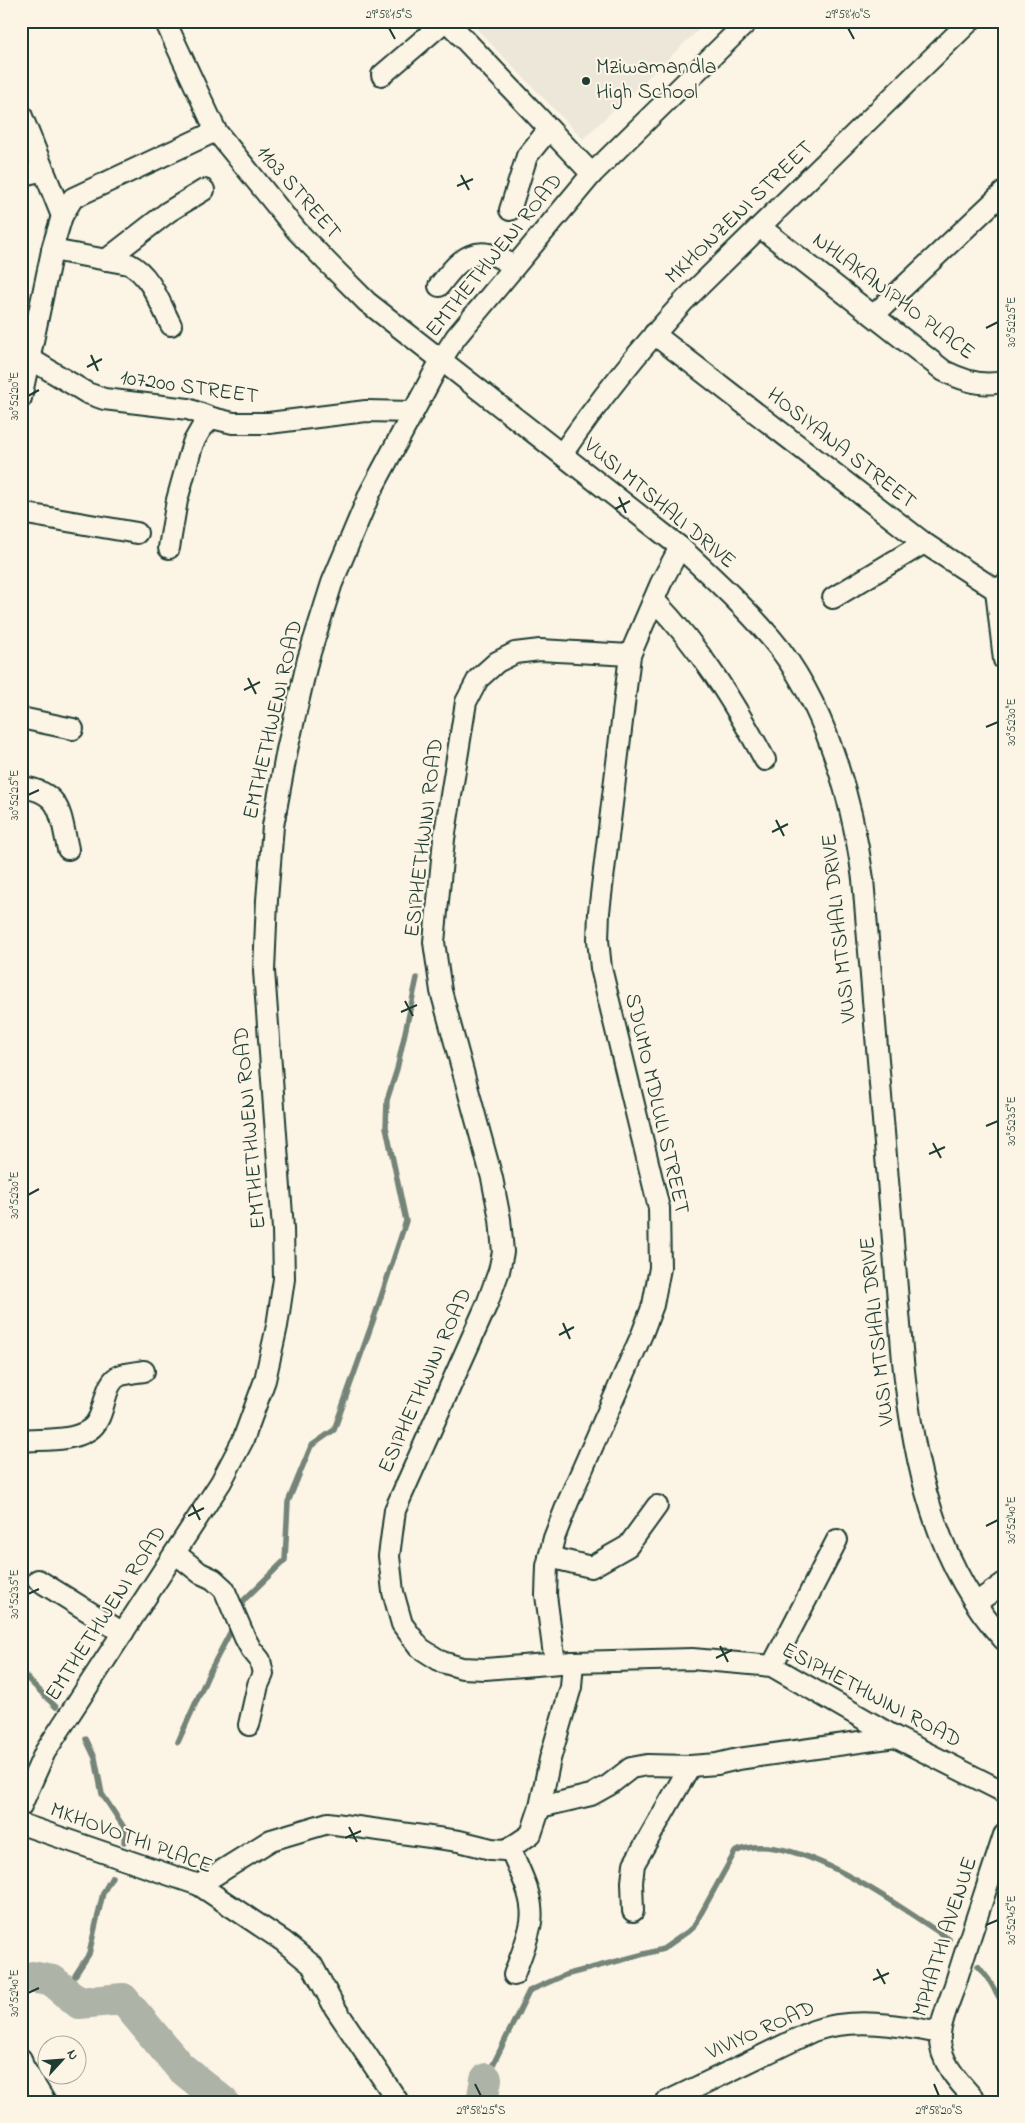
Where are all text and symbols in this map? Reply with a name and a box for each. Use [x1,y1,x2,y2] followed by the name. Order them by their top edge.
[366,6,413,24] text: 29°58'15"S
[826,6,871,24] text: 29°58'10"S
[596,52,717,110] place label: Mziwamandla High School
[580,75,592,87] marker: Mziwamandla High School
[659,133,822,292] street label: MKHONZENI STREET
[248,139,348,248] street label: 1103 STREET
[419,167,571,345] street label: EMTHETHWENI ROAD
[805,225,981,369] street label: NHLAKANIPHO PLACE
[1003,297,1021,347] text: 30°52'25"E
[118,362,261,414] street label: 107200 STREET
[6,372,24,420] text: 30°52'20"E
[759,380,923,518] street label: HOSIYANA STREET
[575,430,742,577] street label: VUSI MTSHALI DRIVE
[236,617,312,823] street label: EMTHETHWENI ROAD
[1003,698,1021,746] text: 30°52'30"E
[397,737,453,939] street label: ESIPHETHWINI ROAD
[6,770,24,820] text: 30°52'25"E
[814,832,866,1025] street label: VUSI MTSHALI DRIVE
[615,990,697,1218] street label: SDUMO MDLULI STREET
[226,1025,276,1231] street label: EMTHETHWENI ROAD
[1003,1096,1021,1146] text: 30°52'35"E
[6,1171,24,1219] text: 30°52'30"E
[852,1235,904,1428] street label: VUSI MTSHALI DRIVE
[371,1283,481,1479] street label: ESIPHETHWINI ROAD
[1003,1496,1021,1544] text: 30°52'40"E
[38,1520,176,1708] street label: EMTHETHWENI ROAD
[6,1569,24,1619] text: 30°52'35"E
[775,1635,967,1757] street label: ESIPHETHWINI ROAD
[45,1795,217,1883] street label: MKHOVOTHI PLACE
[905,1853,987,2021] street label: MPHATHI AVENUE
[1003,1895,1021,1945] text: 30°52'45"E
[6,1969,24,2017] text: 30°52'40"E
[701,1993,821,2070] street label: VIVIYO ROAD
[38,2036,88,2086] north arrow
[61,2046,84,2064] text: N
[457,2102,506,2120] text: 29°58'25"S
[915,2102,963,2120] text: 29°58'20"S

